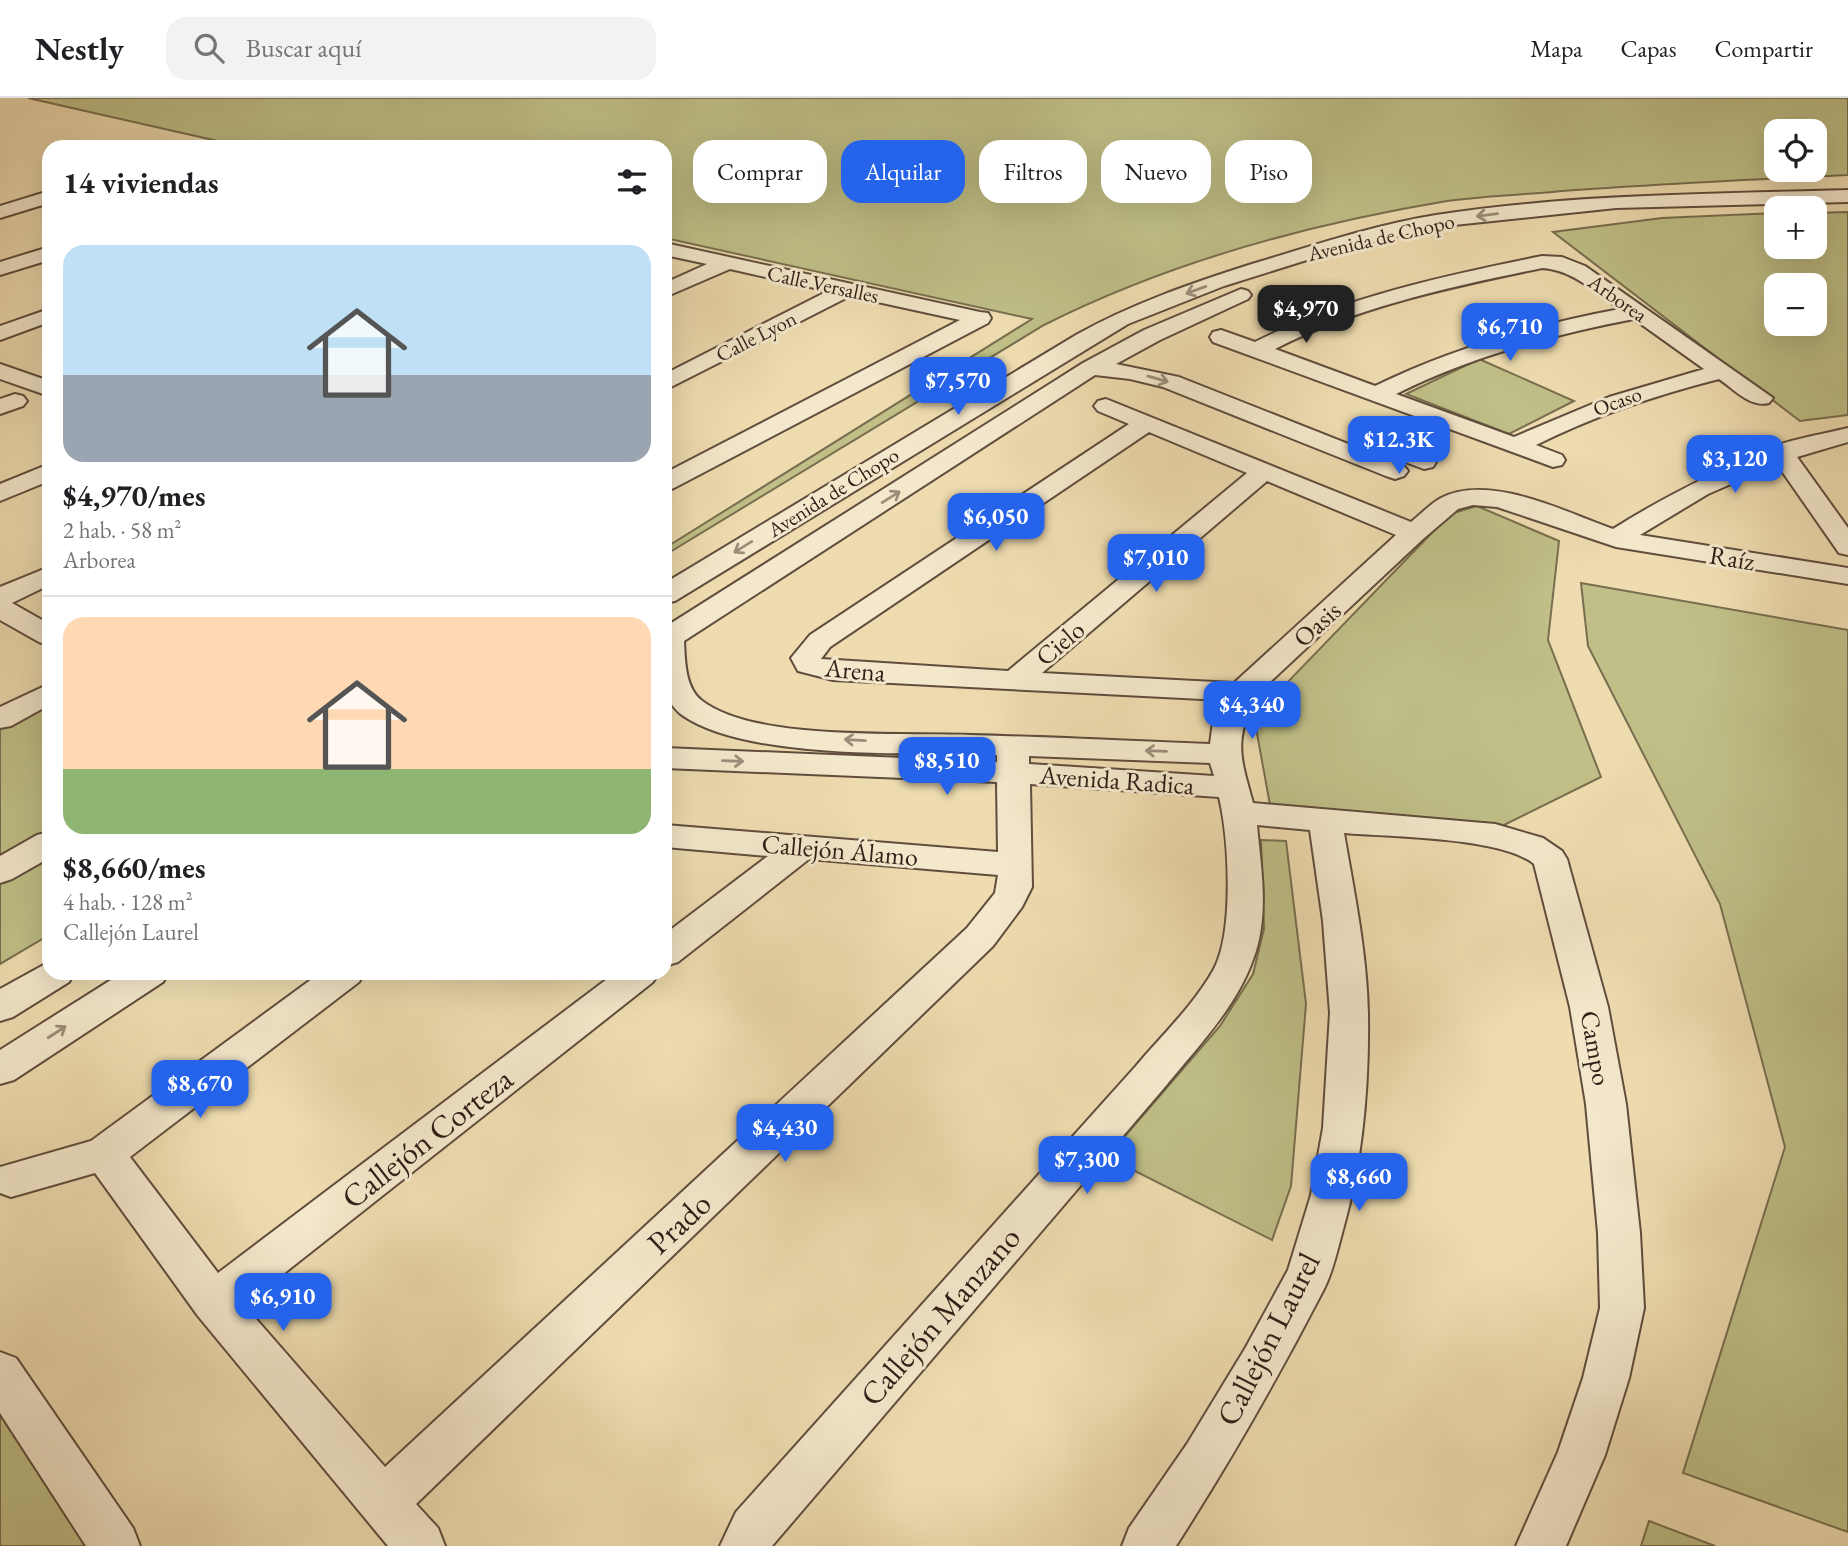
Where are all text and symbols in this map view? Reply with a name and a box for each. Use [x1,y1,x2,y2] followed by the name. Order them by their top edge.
[166,17,656,80] search box
[35,27,124,70] text: Nestly
[190,29,228,67] icon: search
[246,31,362,65] text: Buscar aquí
[1530,33,1582,64] text: Mapa
[1620,33,1676,64] text: Capas
[1714,33,1813,64] text: Compartir
[1764,119,1827,336] map controls
[1764,119,1827,182] button: locate
[693,140,827,203] chip: Comprar
[841,140,965,203] chip: Alquilar
[979,140,1087,203] chip: Filtros
[1101,140,1211,203] chip: Nuevo
[1225,140,1312,203] chip: Piso
[63,163,219,202] text: 14 viviendas
[613,163,651,201] icon: filters
[1764,196,1827,259] button: +
[1304,207,1457,267] street label: Avenida de Chopo
[1476,209,1498,222] one-way arrow
[765,259,881,309] street label: Calle Versalles
[1582,267,1653,328] street label: Arborea
[1764,273,1827,336] button: −
[1185,284,1207,297] one-way arrow
[1249,286,1363,345] pin: $4,970
[294,290,420,416] icon: home
[1274,293,1338,323] text: $4,970
[1453,303,1567,363] pin: $6,710
[711,304,801,368] street label: Calle Lyon
[1478,311,1542,341] text: $6,710
[901,358,1015,417] pin: $7,570
[926,365,990,395] text: $7,570
[1147,373,1169,386] one-way arrow
[1589,380,1645,422] street label: Ocaso
[1342,416,1456,476] pin: $12.3K
[1364,424,1434,454] text: $12.3K
[1678,436,1792,495] pin: $3,120
[761,441,904,544] street label: Avenida de Chopo
[1703,443,1767,473] text: $3,120
[63,476,206,515] text: $4,970/mes
[880,489,900,503] one-way arrow
[939,494,1053,553] pin: $6,050
[964,501,1028,531] text: $6,050
[63,515,182,545] text: 2 hab. · 58 m²
[1099,534,1213,594] pin: $7,010
[1707,538,1757,578] street label: Raíz
[734,540,754,554] one-way arrow
[1124,542,1188,572] text: $7,010
[63,545,136,575] text: Arborea
[1286,594,1348,654] street label: Oasis
[1028,613,1092,673] street label: Cielo
[822,650,887,690] street label: Arena
[294,662,420,788] icon: home
[1195,682,1309,741] pin: $4,340
[1220,689,1284,719] text: $4,340
[845,733,867,746] one-way arrow
[890,738,1004,797] pin: $8,510
[915,745,979,775] text: $8,510
[1145,745,1168,758] one-way arrow
[721,754,744,767] one-way arrow
[1038,758,1196,802] street label: Avenida Radica
[760,826,920,874] street label: Callejón Álamo
[63,848,206,887] text: $8,660/mes
[63,887,193,917] text: 4 hab. · 128 m²
[63,917,199,947] text: Callejón Laurel
[1573,1008,1619,1088] street label: Campo
[47,1025,67,1039] one-way arrow
[333,1058,521,1218] street label: Callejón Corteza
[143,1060,257,1120] pin: $8,670
[168,1068,232,1098] text: $8,670
[728,1104,842,1164] pin: $4,430
[753,1112,817,1142] text: $4,430
[1030,1136,1144,1196] pin: $7,300
[1055,1144,1119,1174] text: $7,300
[1302,1154,1416,1213] pin: $8,660
[1327,1161,1391,1191] text: $8,660
[638,1183,720,1263] street label: Prado
[850,1217,1030,1415] street label: Callejón Manzano
[1206,1245,1330,1433] street label: Callejón Laurel
[226,1274,340,1333] pin: $6,910
[251,1281,315,1311] text: $6,910

